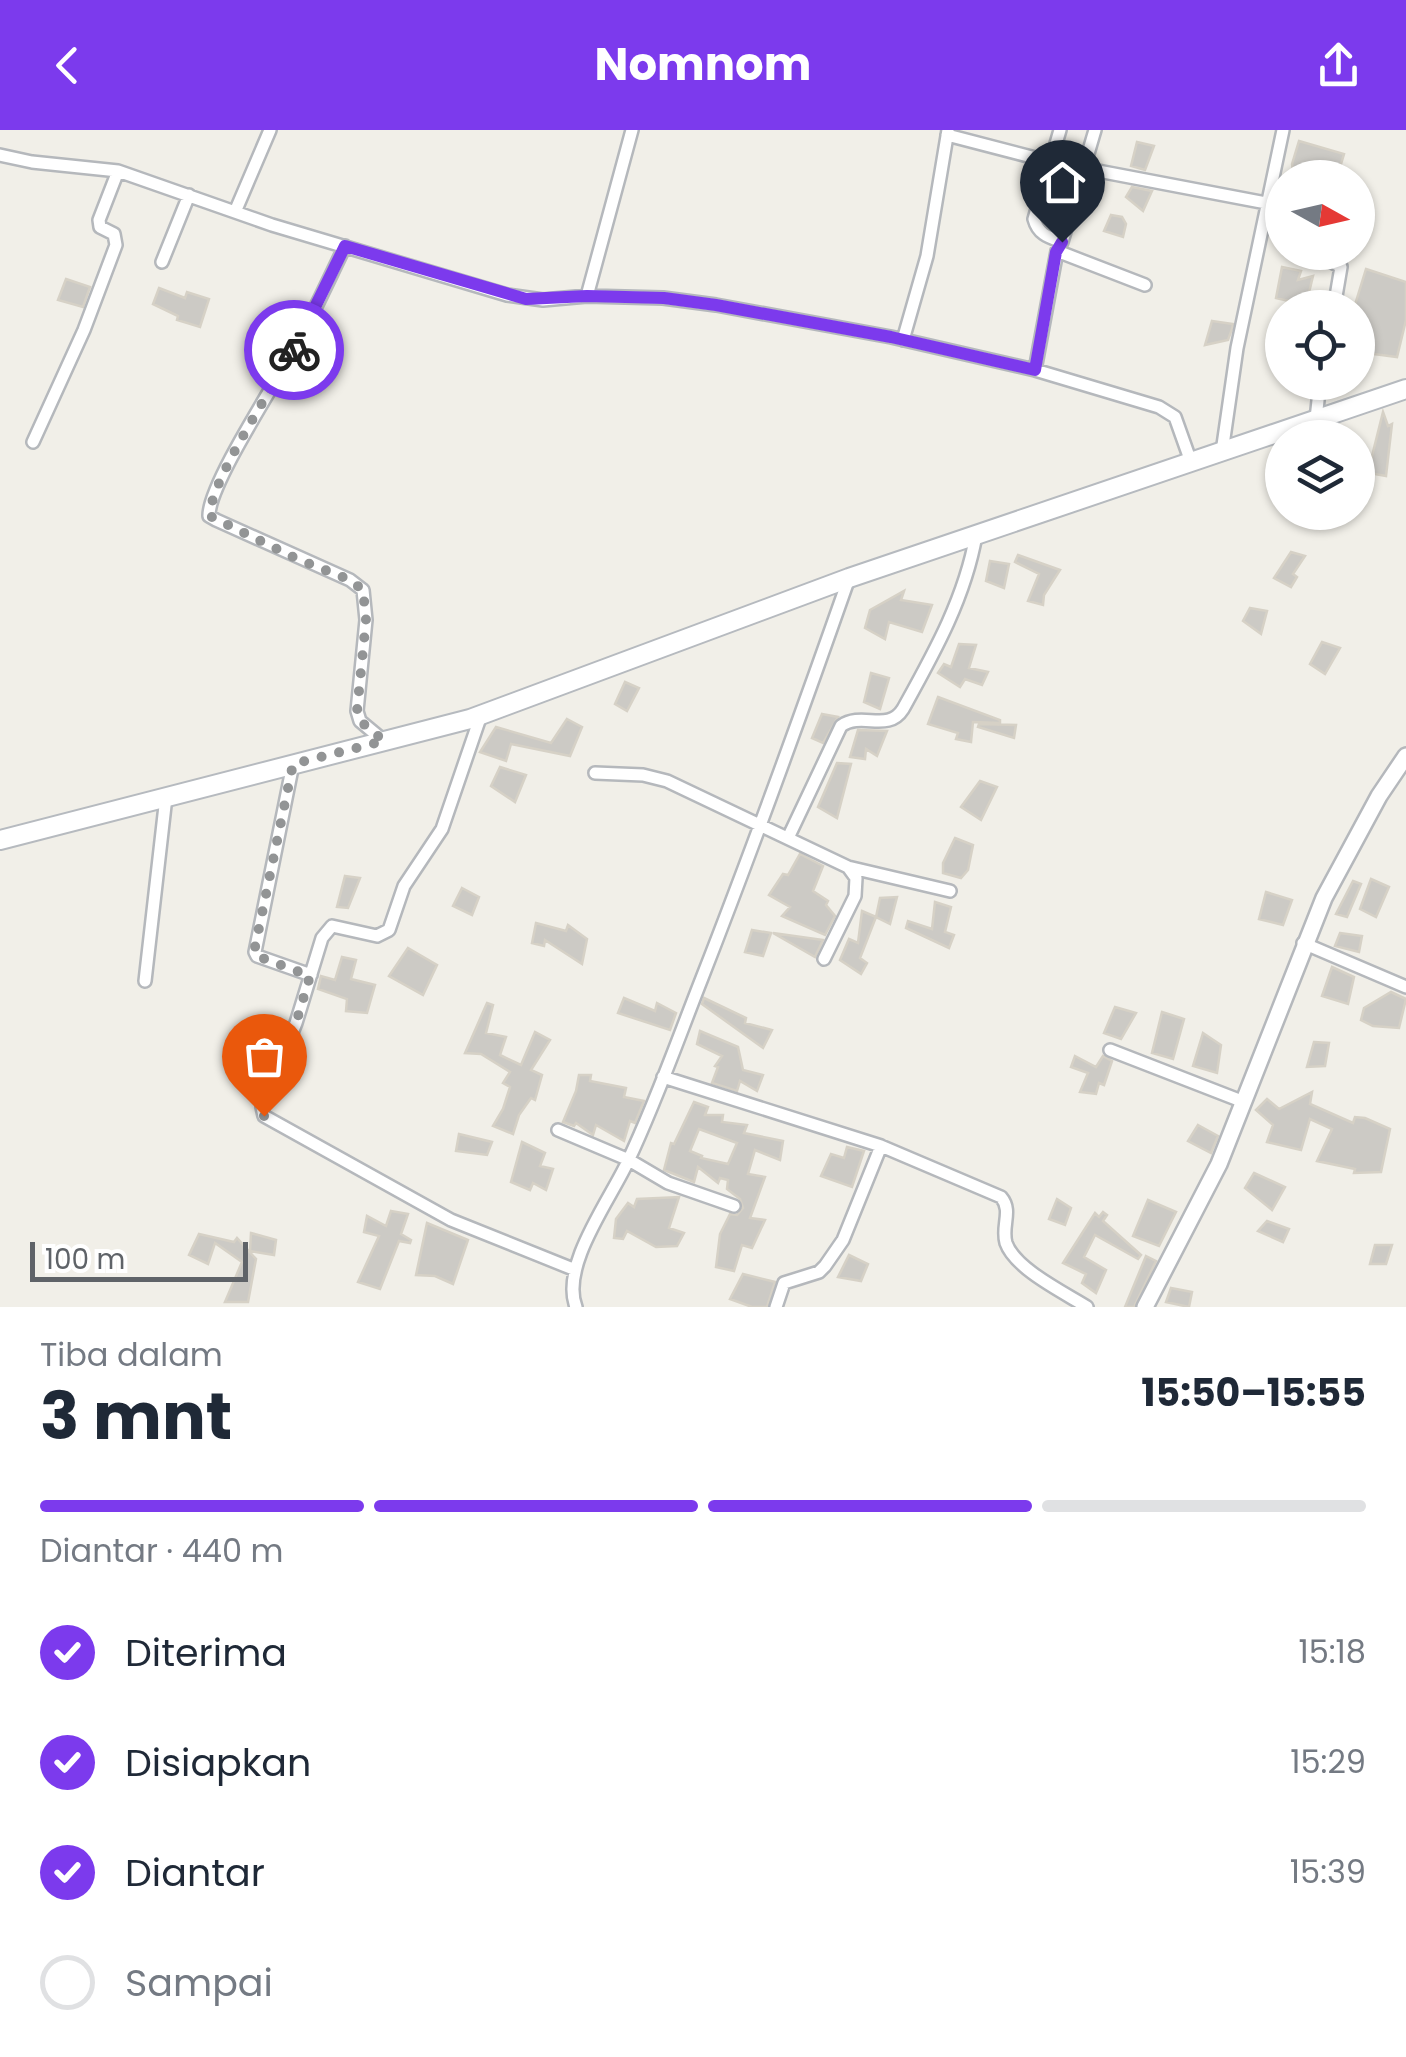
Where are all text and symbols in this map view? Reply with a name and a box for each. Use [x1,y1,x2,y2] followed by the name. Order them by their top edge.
[595,33,811,96] text: Nomnom
[40,38,95,93] icon: back
[1311,38,1366,93] icon: share
[1020,140,1105,243] pin
[1035,155,1090,210] icon: home
[1265,160,1375,270] north arrow
[1265,160,1375,530] map controls
[1265,290,1375,400] button: locate
[244,300,344,400] courier
[267,323,322,378] icon: bike
[1265,420,1375,530] button: layers
[222,1014,307,1117] pin
[237,1029,292,1084] icon: bag
[30,1237,248,1282] scale bar
[45,1240,125,1279] text: 100 m
[40,1332,223,1377] text: Tiba dalam
[1141,1366,1366,1419] text: 15:50–15:55
[40,1371,232,1462] text: 3 mnt
[40,1528,284,1573] text: Diantar · 440 m
[40,1625,95,1680] icon: check
[125,1626,287,1679] text: Diterima
[1298,1629,1366,1674] text: 15:18
[40,1735,95,1790] icon: check
[125,1736,311,1789] text: Disiapkan
[1290,1739,1366,1784] text: 15:29
[40,1845,95,1900] icon: check
[125,1846,265,1899] text: Diantar
[1290,1849,1366,1894] text: 15:39
[125,1956,273,2009] text: Sampai

